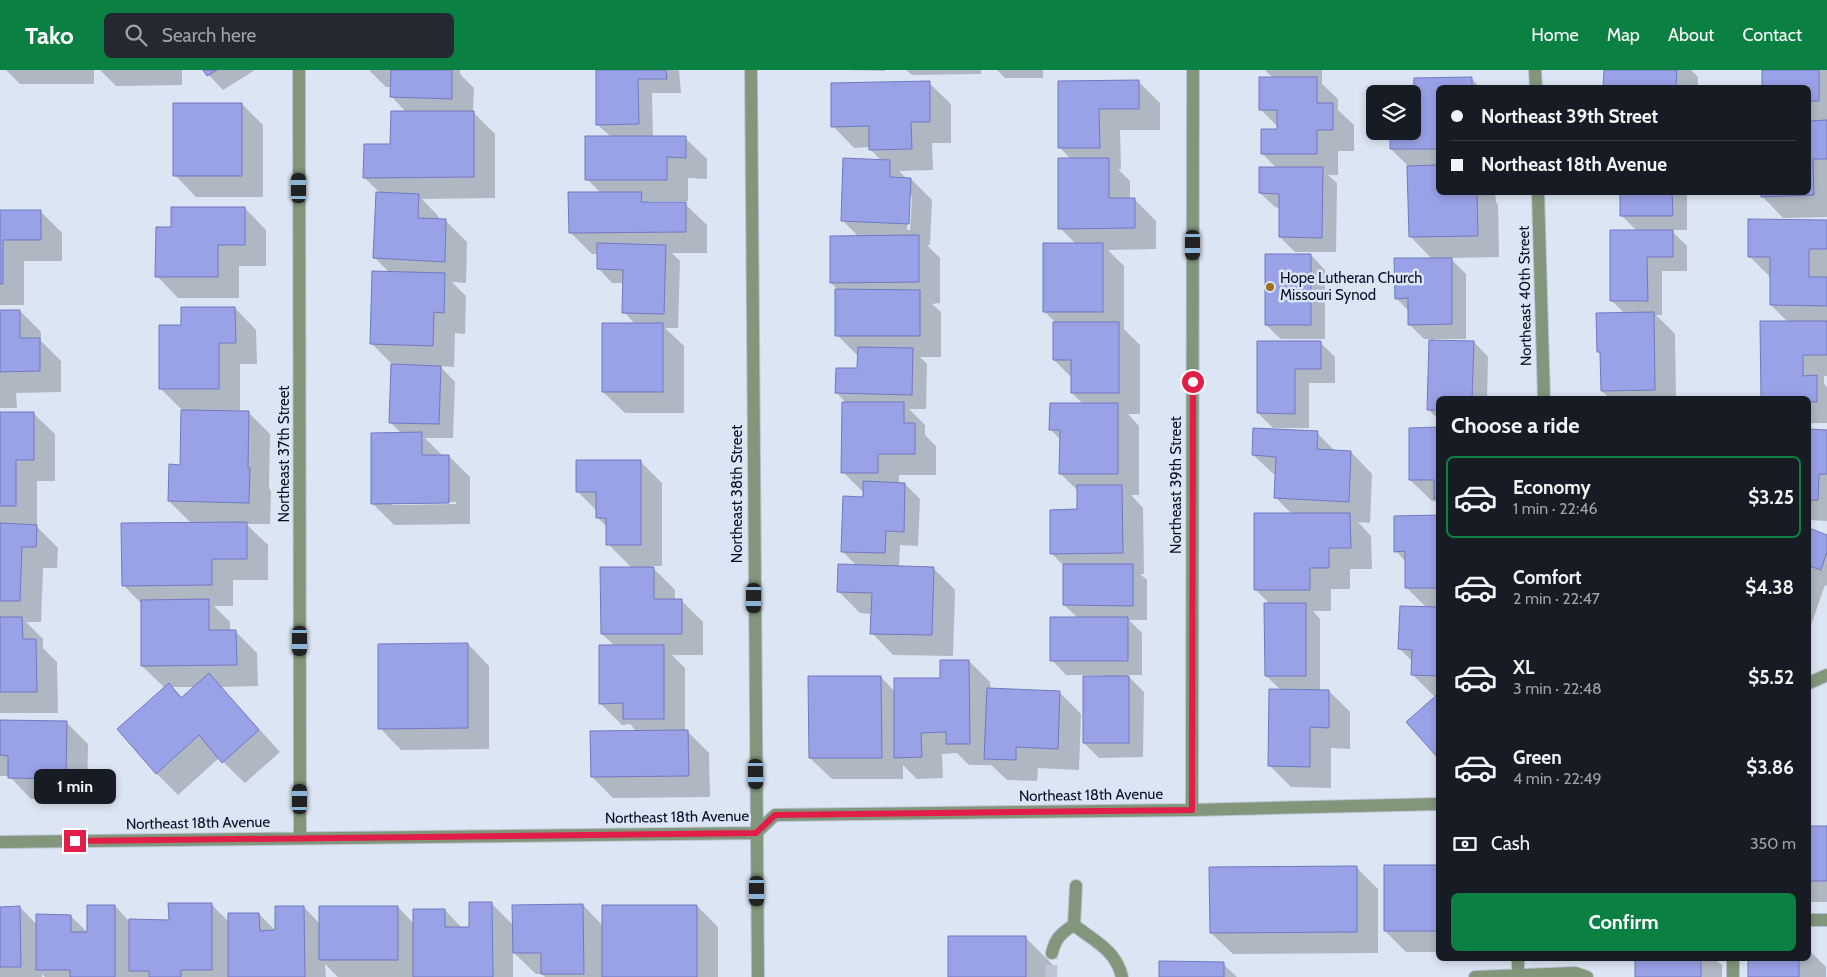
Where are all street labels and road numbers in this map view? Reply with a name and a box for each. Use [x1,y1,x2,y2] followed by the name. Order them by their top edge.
[1515,226,1535,366] street label: Northeast 40th Street
[275,386,293,522] street label: Northeast 37th Street
[1167,416,1185,554] street label: Northeast 39th Street
[728,425,746,563] street label: Northeast 38th Street
[1019,785,1164,805] street label: Northeast 18th Avenue
[605,807,750,827] street label: Northeast 18th Avenue
[126,813,271,833] street label: Northeast 18th Avenue

